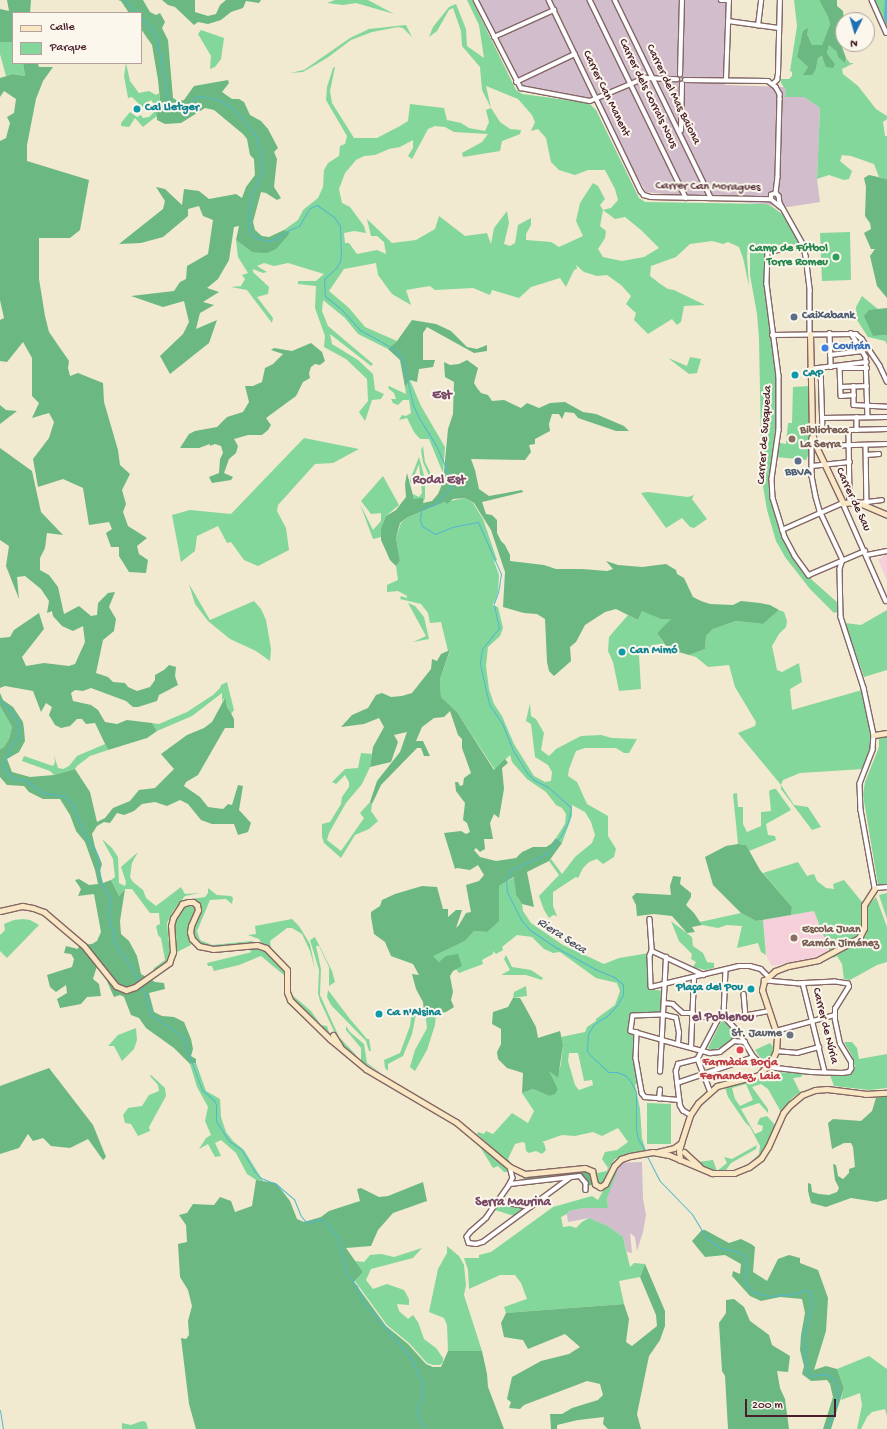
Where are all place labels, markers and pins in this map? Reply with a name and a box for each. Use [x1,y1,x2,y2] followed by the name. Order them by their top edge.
[145,102,199,116] place label: Cal Lletger
[132,104,142,114] marker: Cal Lletger
[750,243,828,271] place label: Camp de Fútbol Torre Romeu
[831,252,841,262] marker: Camp de Fútbol Torre Romeu
[802,310,855,324] place label: Caixabank
[789,312,799,322] marker: Caixabank
[833,341,870,355] place label: Covirán
[820,343,830,353] marker: Covirán
[803,368,823,382] place label: CAP
[790,370,800,380] marker: CAP
[800,425,848,453] place label: Biblioteca La Serra
[787,434,797,444] marker: Biblioteca La Serra
[793,456,803,466] marker: BBVA
[785,467,811,481] place label: BBVA
[630,645,677,659] place label: Can Mimó
[617,647,627,657] marker: Can Mimó
[802,924,879,952] place label: Escola Juan Ramón Jiménez
[789,933,799,943] marker: Escola Juan Ramón Jiménez
[676,982,743,996] place label: Plaça del Pou
[746,984,756,994] marker: Plaça del Pou
[387,1007,441,1021] place label: Ca n'Alsina
[374,1009,384,1019] marker: Ca n'Alsina
[732,1028,782,1042] place label: St. Jaume
[785,1030,795,1040] marker: St. Jaume
[735,1045,745,1055] marker: Farmàcia Borja Fernandez, Laia
[700,1057,780,1085] place label: Farmàcia Borja Fernandez, Laia

